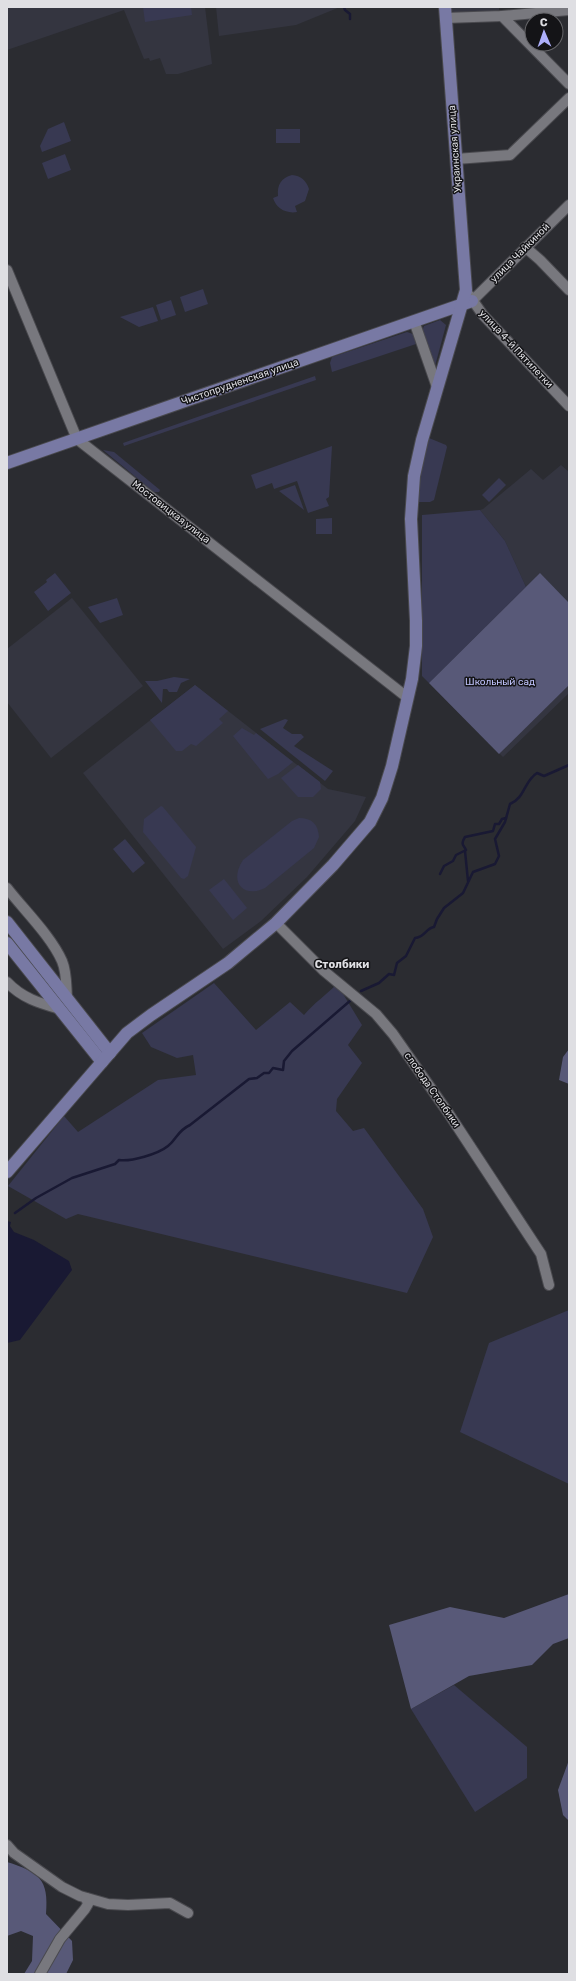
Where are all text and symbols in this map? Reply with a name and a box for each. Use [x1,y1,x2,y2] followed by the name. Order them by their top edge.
[524,12,564,52] north arrow
[540,16,548,29] text: С
[446,105,464,193] street label: Украинская улица
[488,221,552,285] street label: улица Чайкиной
[477,307,555,391] street label: улица 4-й Пятилетки
[180,356,300,408] street label: Чистопрудненская улица
[130,478,212,546] street label: Мостовицкая улица
[465,676,535,688] park label: Школьный сад
[315,958,369,971] district label: Столбики
[402,1050,462,1130] street label: слобода Столбики

